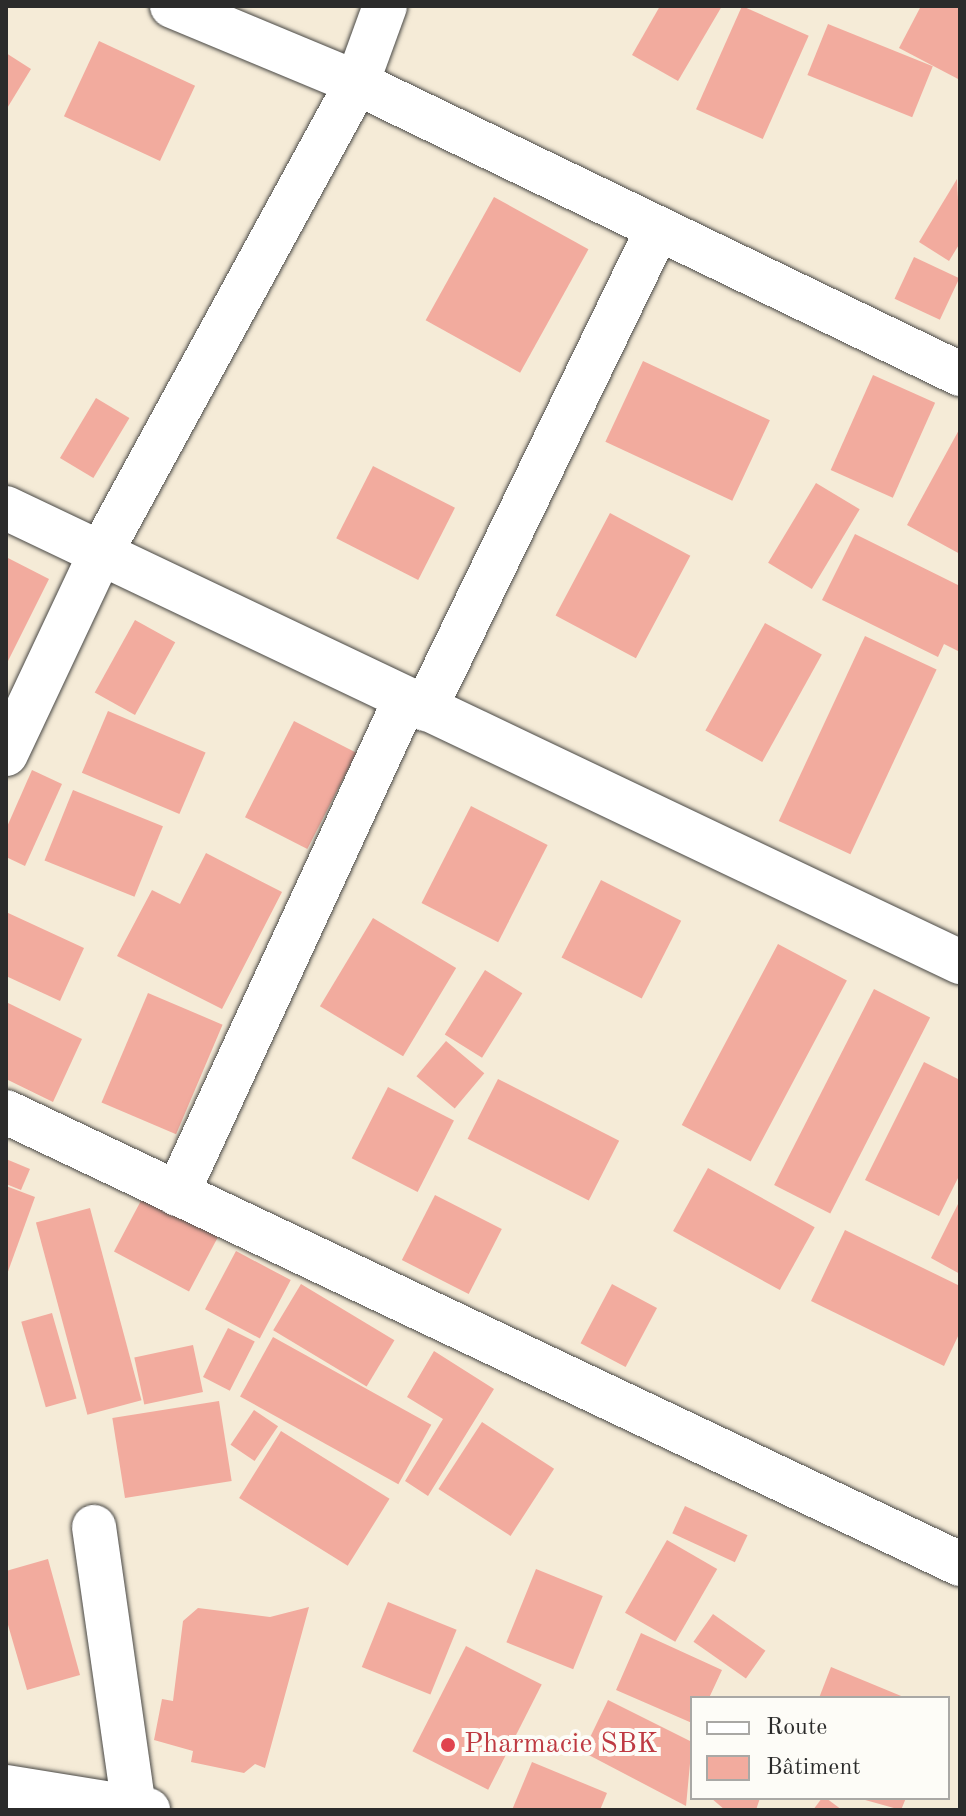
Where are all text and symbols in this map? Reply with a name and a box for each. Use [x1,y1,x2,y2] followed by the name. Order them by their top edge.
[690,1696,950,1800] legend
[766,1716,827,1740] text: Route
[464,1728,658,1762] place label: Pharmacie SBK
[439,1736,457,1754] marker: Pharmacie SBK
[766,1756,861,1780] text: Bâtiment

